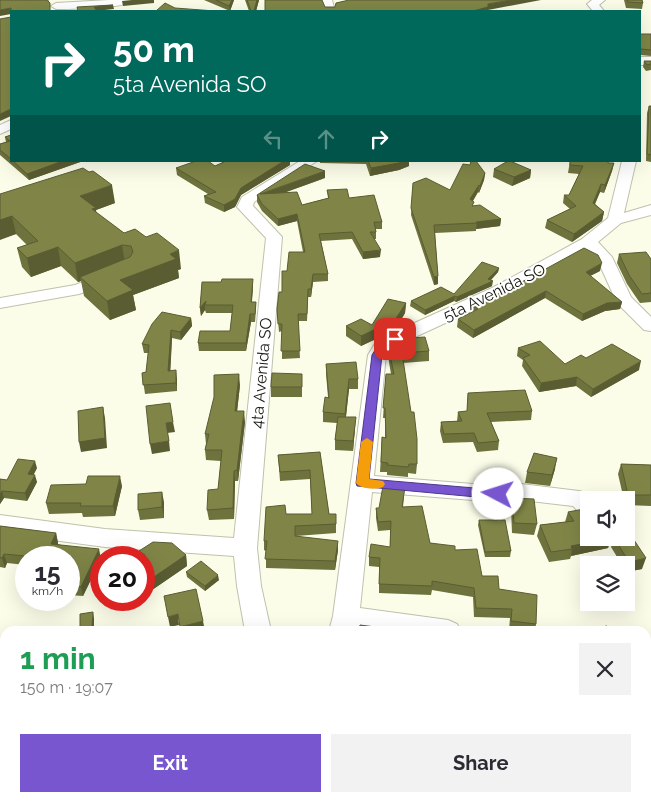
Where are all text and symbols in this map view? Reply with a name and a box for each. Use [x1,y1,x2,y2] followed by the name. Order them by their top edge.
[113,29,195,70] text: 50 m
[30,30,95,95] icon: right
[113,71,266,97] text: 5ta Avenida SO
[259,125,287,153] icon: left
[312,125,340,153] icon: ahead
[365,125,393,153] icon: right
[440,259,549,325] street label: 5ta Avenida SO
[247,317,276,429] street label: 4ta Avenida SO
[374,318,416,360] pin
[381,325,409,353] icon: arrive
[471,467,523,519] position arrow
[580,491,635,611] map controls
[580,491,635,546] button: sound
[90,546,155,611] speed limit sign: 20
[580,556,635,611] button: layers
[34,557,61,587] text: 15
[32,584,63,598] text: km/h
[20,641,96,676] text: 1 min
[579,643,631,695] button: close
[20,678,113,697] text: 150 m · 19:07
[20,734,321,792] button: Exit
[331,734,631,792] button: Share

